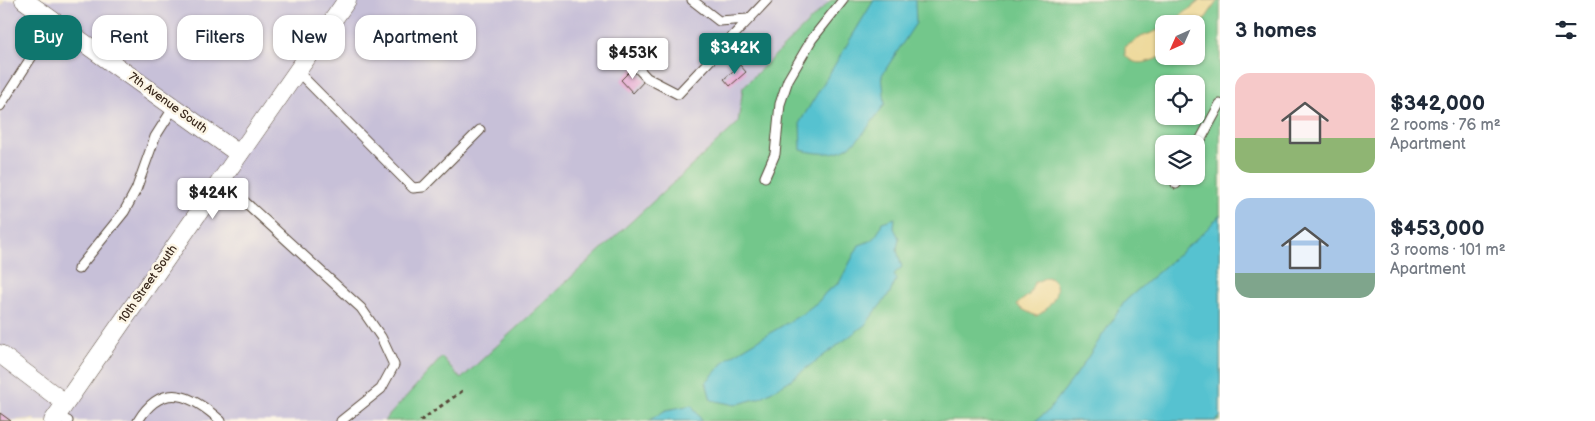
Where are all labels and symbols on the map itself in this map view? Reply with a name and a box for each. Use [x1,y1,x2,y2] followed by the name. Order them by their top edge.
[1155,15,1205,65] north arrow
[700,32,770,75] pin: $342K
[598,38,668,80] pin: $453K
[126,69,211,137] street label: 7th Avenue South
[178,178,248,220] pin: $424K
[115,242,181,326] street label: 10th Street South

